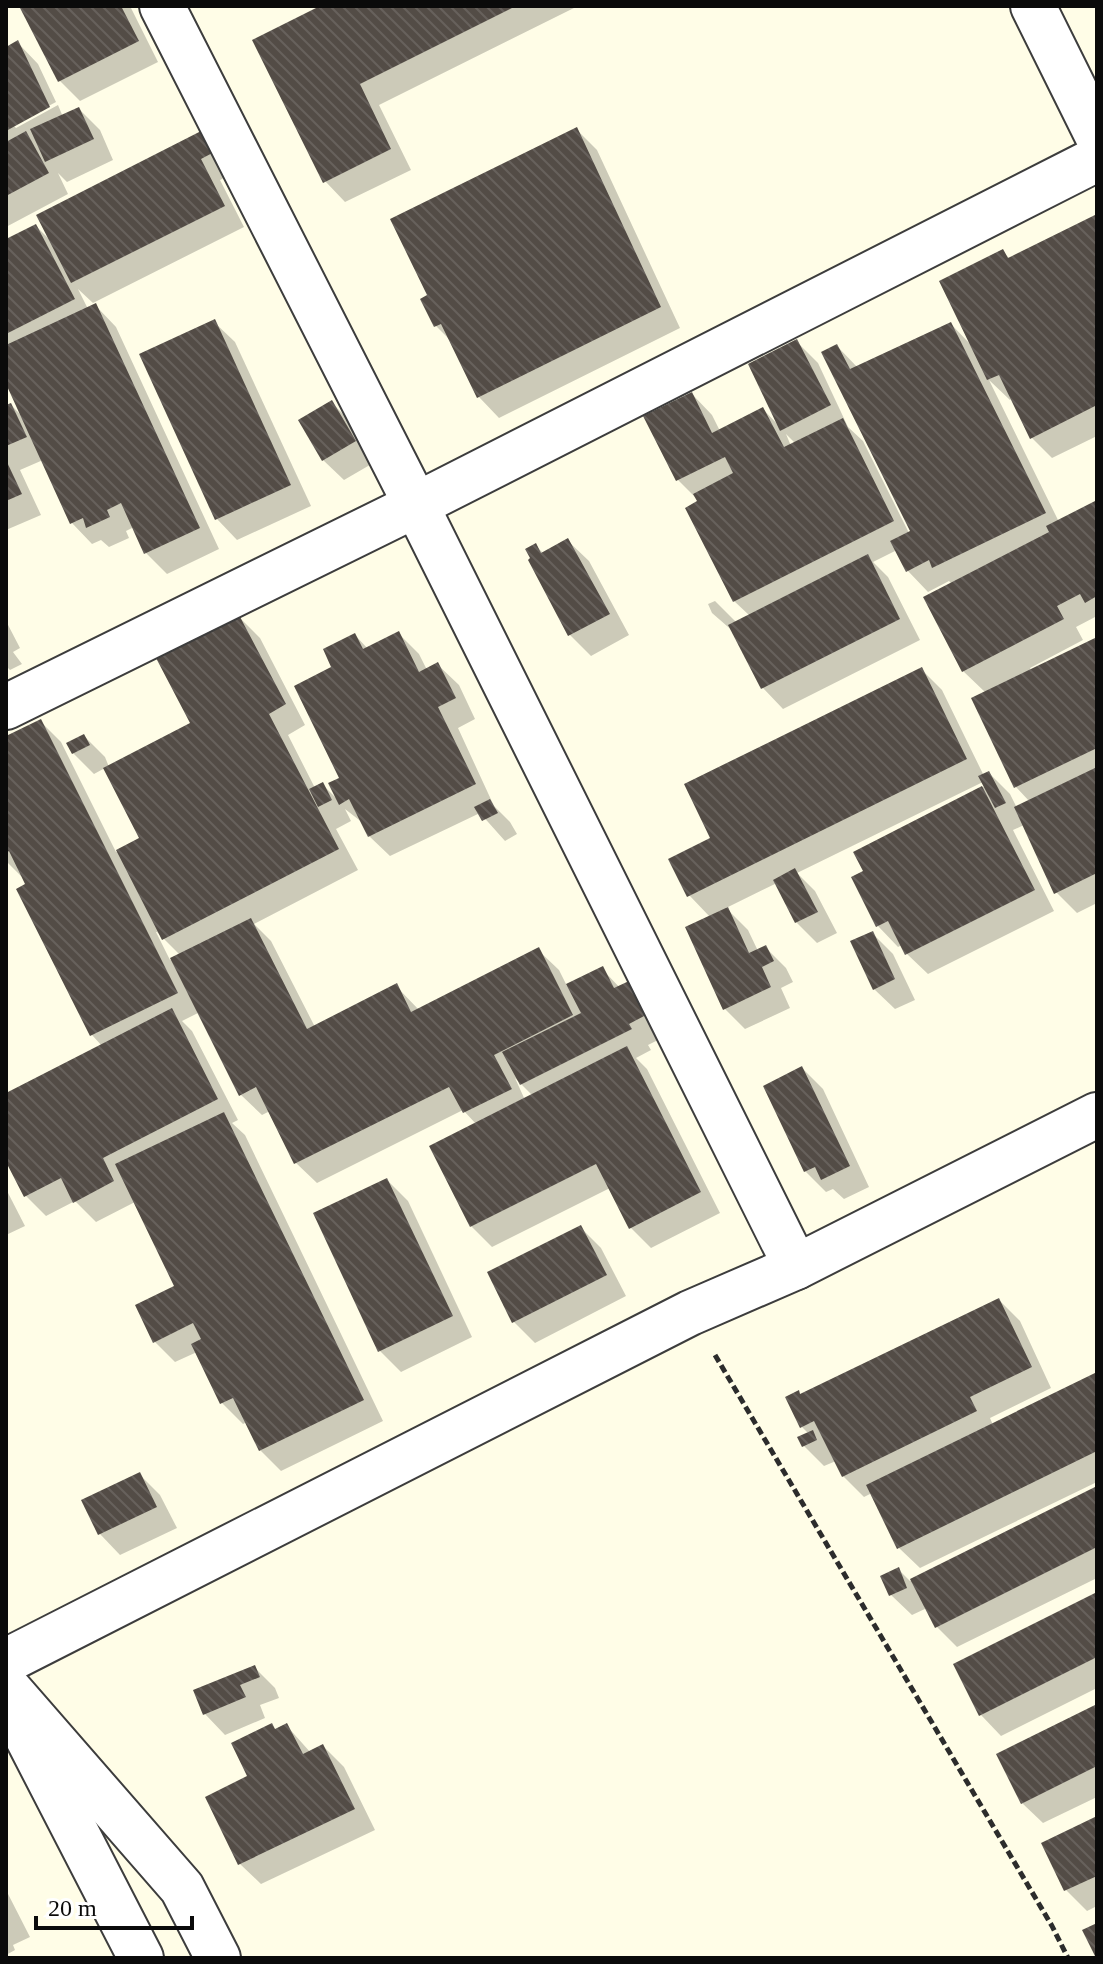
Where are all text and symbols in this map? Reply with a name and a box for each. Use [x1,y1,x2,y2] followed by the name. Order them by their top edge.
[36,1880,192,1930] scale bar
[48,1895,97,1921] text: 20 m

